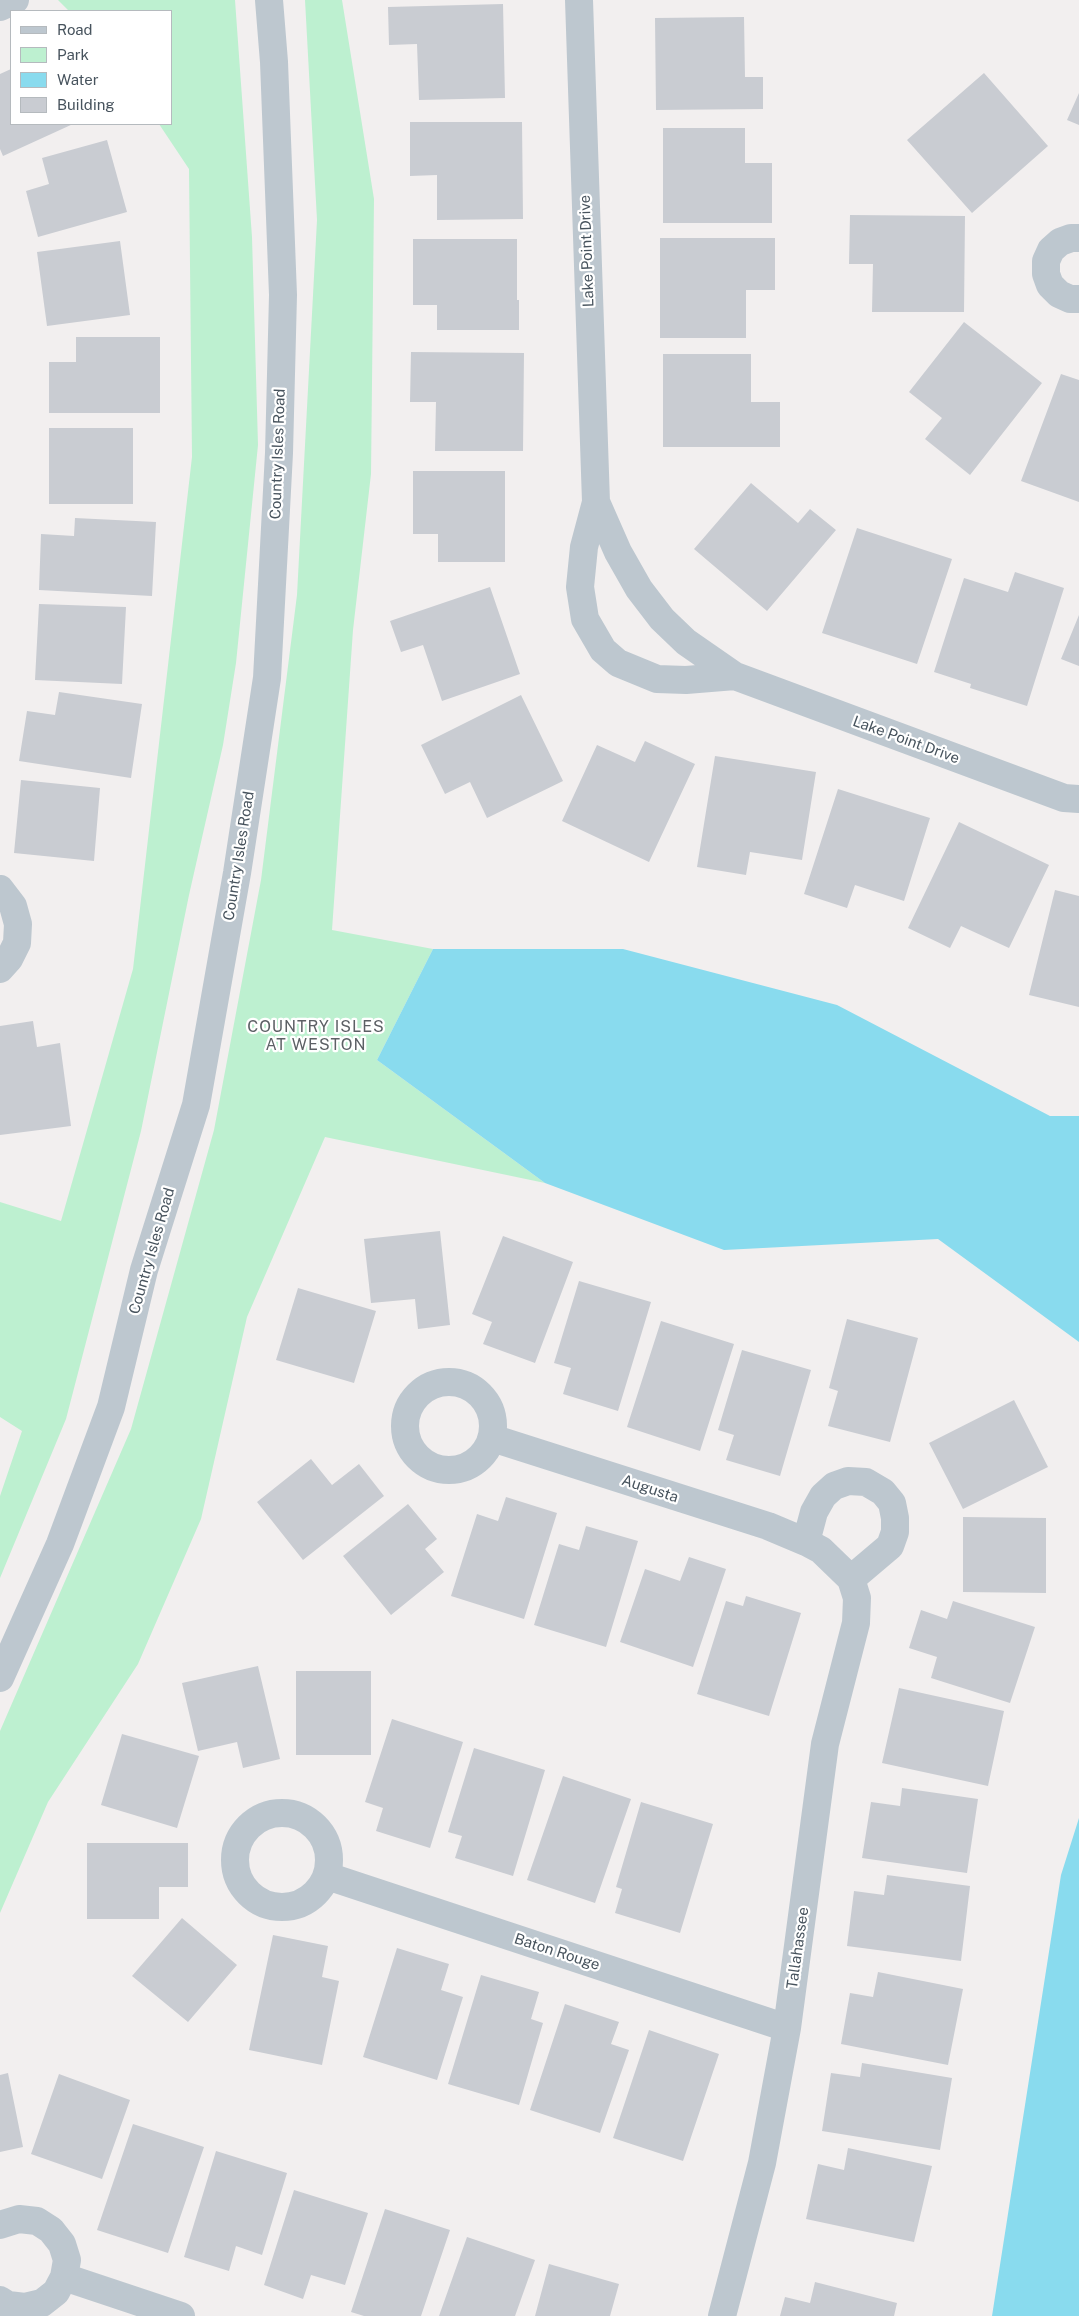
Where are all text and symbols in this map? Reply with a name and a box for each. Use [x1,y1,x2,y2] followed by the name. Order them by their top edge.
[10,10,172,125] legend
[57,21,93,38] text: Road
[57,46,89,63] text: Park
[57,71,99,88] text: Water
[57,96,115,113] text: Building
[576,195,598,307] street label: Lake Point Drive
[267,388,289,520] street label: Country Isles Road
[850,712,962,768] street label: Lake Point Drive
[220,790,258,922] street label: Country Isles Road
[246,1017,386,1055] district label: COUNTRY ISLES AT WESTON
[125,1186,179,1316] street label: Country Isles Road
[619,1471,681,1507] street label: Augusta
[783,1906,813,1990] street label: Tallahassee
[512,1930,602,1974] street label: Baton Rouge

